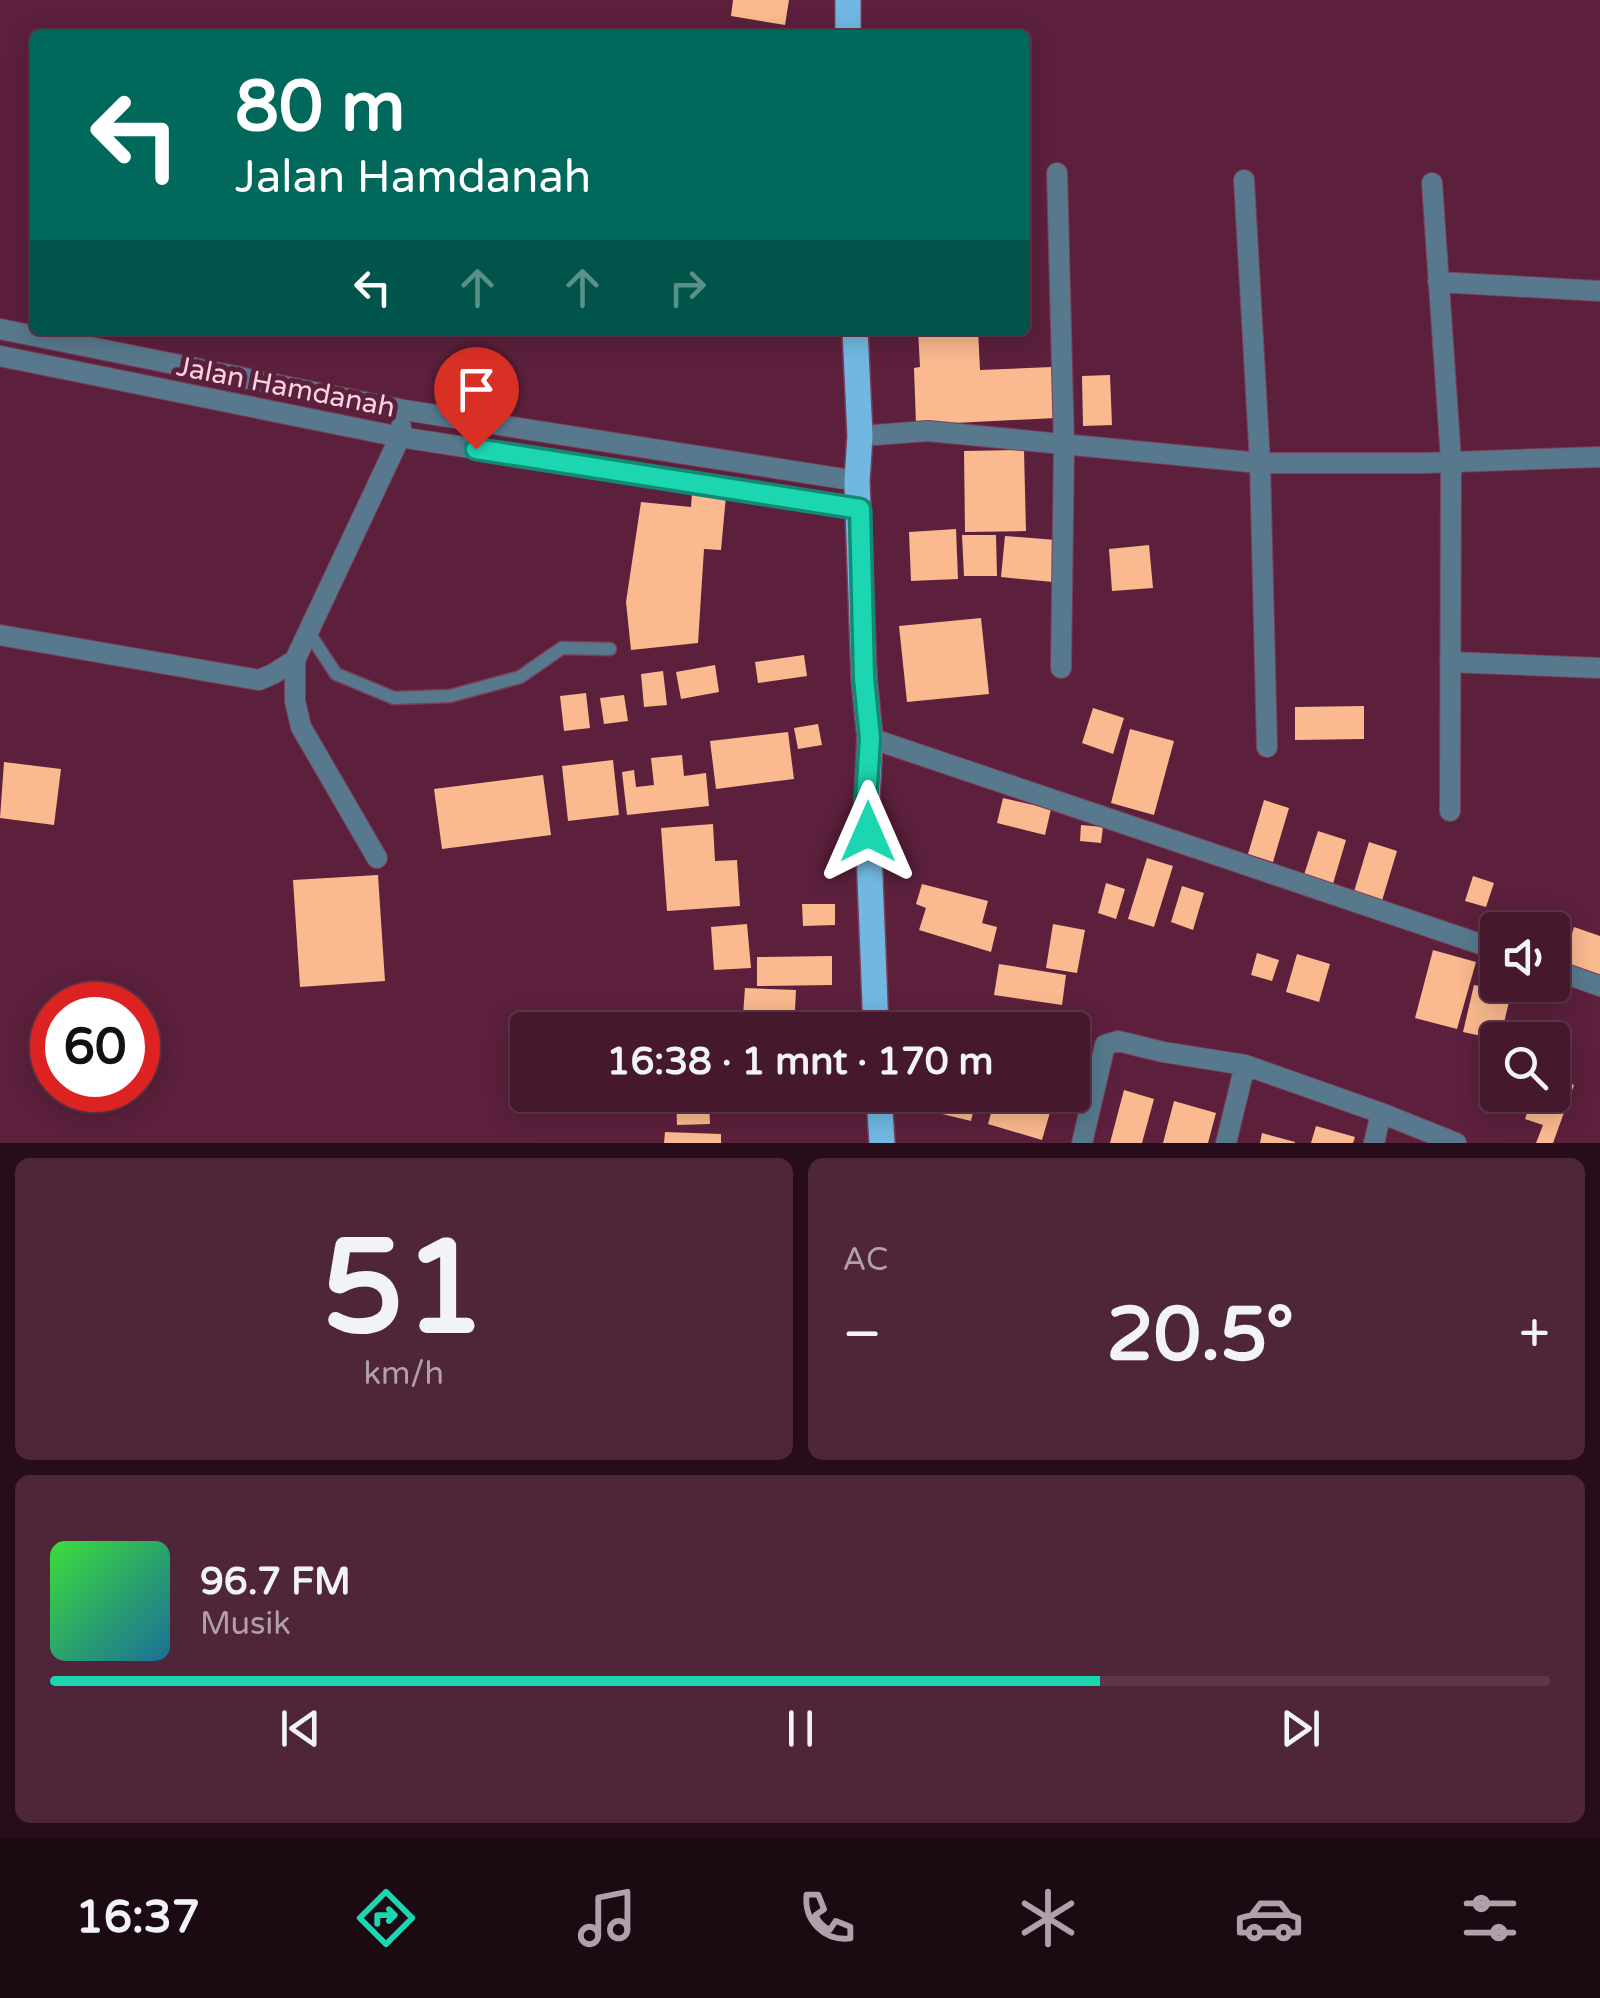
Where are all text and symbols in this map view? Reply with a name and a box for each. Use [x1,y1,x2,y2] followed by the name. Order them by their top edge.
[235,66,405,150] text: 80 m
[70,70,200,200] icon: left
[235,151,591,205] text: Jalan Hamdanah
[345,260,400,315] icon: left
[450,260,505,315] icon: ahead
[555,260,610,315] icon: ahead
[660,260,715,315] icon: right
[434,347,519,450] pin
[174,349,398,425] street label: Jalan Hamdanah
[449,362,504,417] icon: arrive
[816,780,920,884] position arrow
[1480,912,1570,1112] map controls
[1480,912,1570,1002] button: sound
[30,982,160,1112] speed limit sign: 60
[1480,1022,1570,1112] button: search
[607,1039,993,1085] text: 16:38 · 1 mnt · 170 m
[322,1212,485,1368] text: 51
[843,1241,888,1279] text: AC
[1107,1290,1294,1380] text: 20.5°
[843,1302,882,1368] text: −
[1519,1302,1550,1368] text: +
[364,1355,444,1393] text: km/h
[200,1559,351,1605] text: 96.7 FM
[200,1605,291,1643] text: Musik
[273,1701,328,1756] icon: previous
[773,1701,828,1756] icon: pause
[1273,1701,1328,1756] icon: next
[351,1883,421,1953] icon: directions
[572,1883,642,1953] icon: music
[792,1883,862,1953] icon: phone
[1013,1883,1083,1953] icon: climate
[1234,1883,1304,1953] icon: car
[1455,1883,1525,1953] icon: filters
[75,1891,200,1945] text: 16:37

